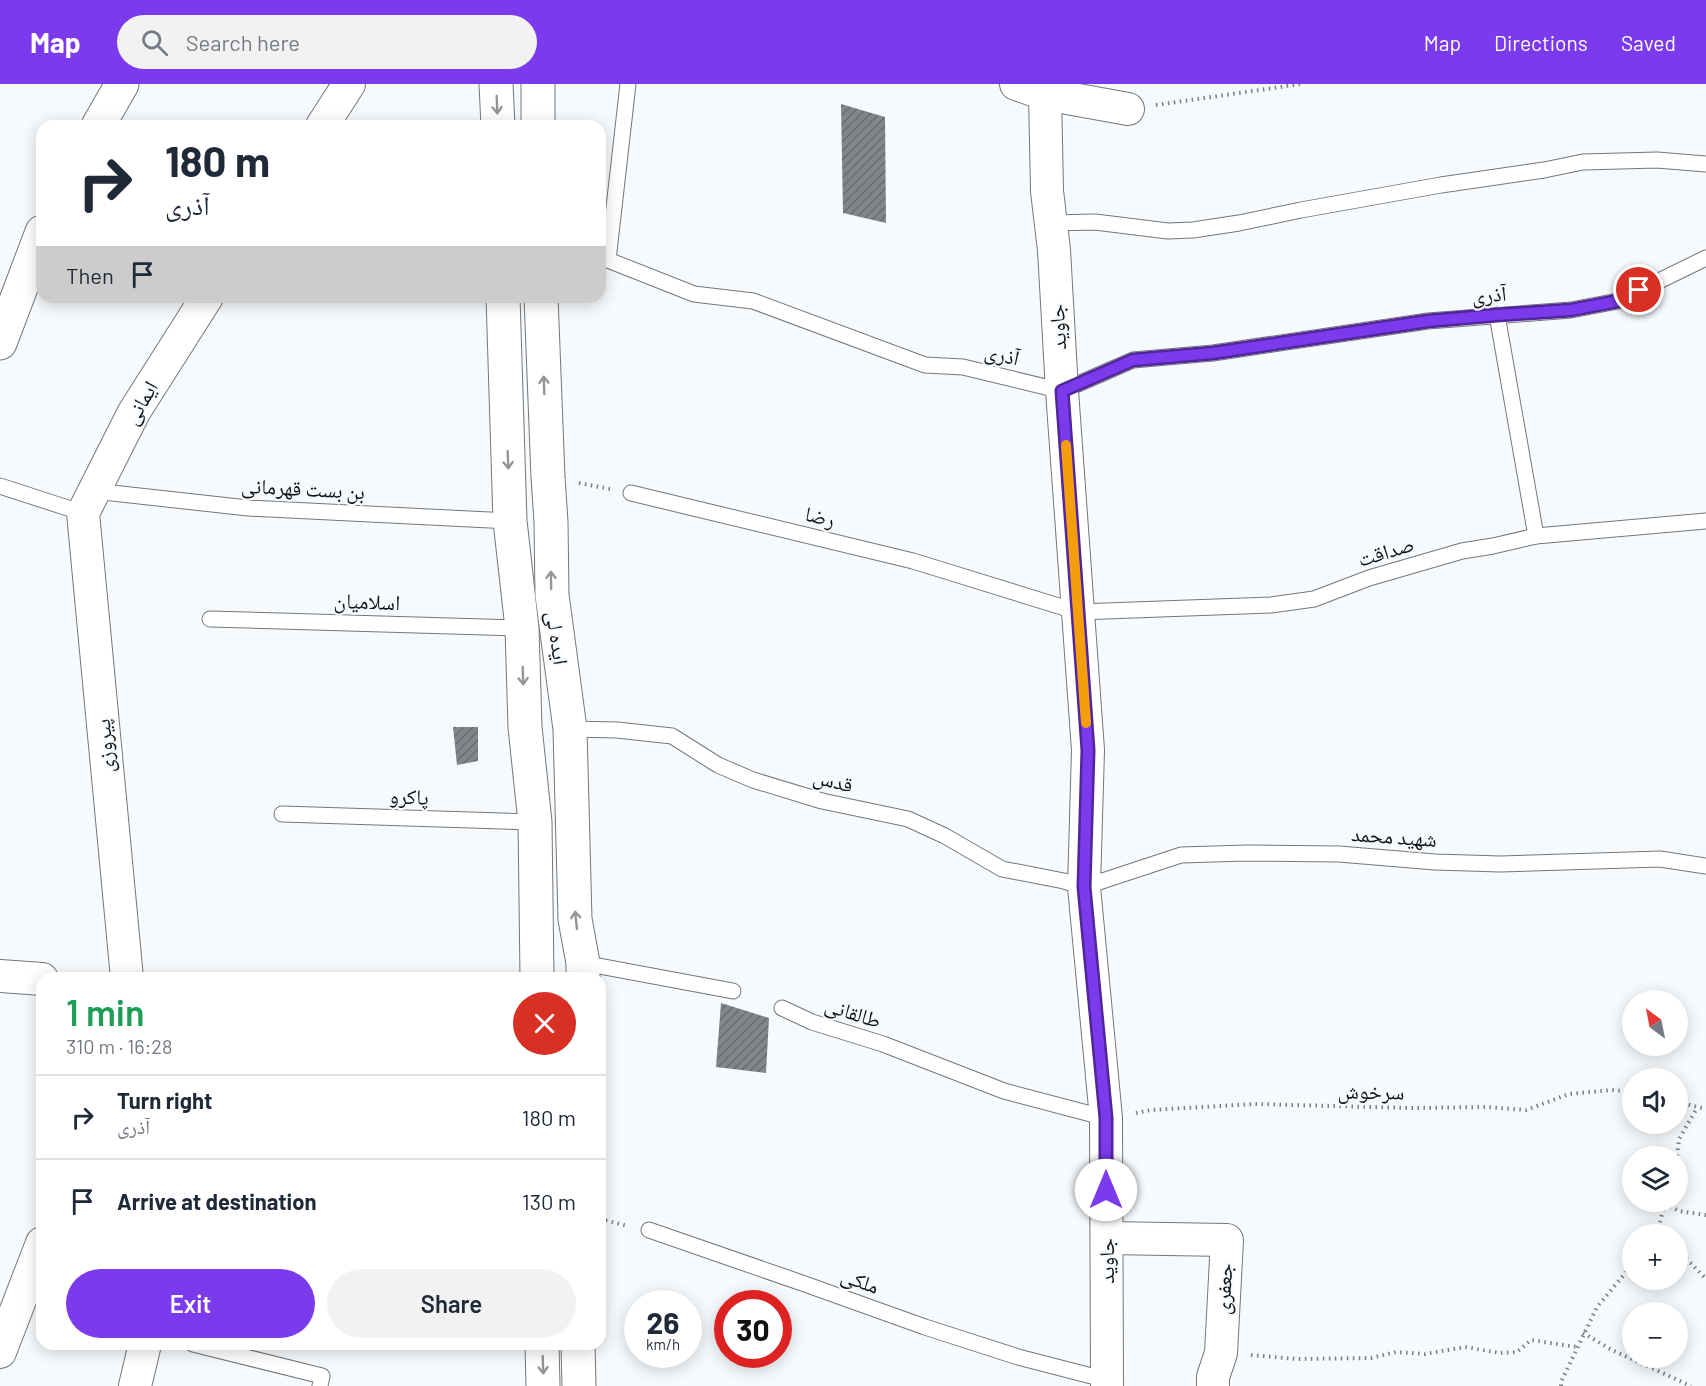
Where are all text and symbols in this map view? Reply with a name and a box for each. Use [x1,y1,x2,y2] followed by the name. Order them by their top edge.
[117,15,537,69] search box
[30,25,81,59] text: Map
[138,26,171,59] icon: search
[186,29,300,55] text: Search here
[1424,30,1461,55] text: Map
[1494,30,1588,55] text: Directions
[1621,30,1676,55] text: Saved
[491,95,503,114] one-way arrow
[165,135,270,185] text: 180 m
[66,144,144,222] icon: right
[165,188,210,220] text: آذری
[126,258,159,291] icon: arrive
[66,262,114,288] text: Then
[1613,264,1664,315] pin
[1622,273,1655,306] icon: arrive
[1470,279,1508,308] street label: آذری
[1043,304,1071,351] street label: جاوید
[982,337,1023,371] street label: آذری
[538,375,550,395] one-way arrow
[117,376,164,430] street label: ایمانی
[502,450,513,470] one-way arrow
[241,472,366,505] street label: بن بست قهرمانی
[803,500,838,531] street label: رضا
[1354,530,1417,571] street label: صداقت
[546,570,557,590] one-way arrow
[333,587,401,615] street label: اسلامیان
[540,609,575,666] street label: ایده لى
[517,665,529,685] one-way arrow
[89,718,119,774] street label: پیروزی
[810,763,856,798] street label: قدس
[389,782,429,810] street label: پاکرو
[1350,820,1438,852] street label: شهید محمد
[570,911,581,931] one-way arrow
[66,990,145,1033] text: 1 min
[1622,990,1688,1056] north arrow
[1622,990,1688,1368] map controls
[822,991,885,1034] street label: طالقانی
[513,992,576,1055] button: close
[66,1034,172,1058] text: 310 m · 16:28
[1622,1068,1688,1134] button: sound
[1337,1077,1405,1106] street label: سرخوش
[117,1087,212,1113] text: Turn right
[66,1101,99,1134] icon: right
[522,1104,576,1130] text: 180 m
[117,1114,150,1138] text: آذری
[1622,1146,1688,1212] button: layers
[1074,1158,1138,1222] position arrow
[66,1185,99,1218] icon: arrive
[117,1188,316,1214] text: Arrive at destination
[522,1188,576,1214] text: 130 m
[1622,1224,1688,1290] button: +
[1093,1238,1118,1284] street label: جاوید
[837,1261,883,1300] street label: ملکی
[1209,1262,1237,1315] street label: جعفری
[66,1269,315,1338] button: Exit
[327,1269,576,1338] button: Share
[714,1290,792,1368] speed limit sign: 30
[1622,1302,1688,1368] button: −
[647,1304,679,1340] text: 26
[646,1335,680,1353] text: km/h
[537,1355,548,1374] one-way arrow

